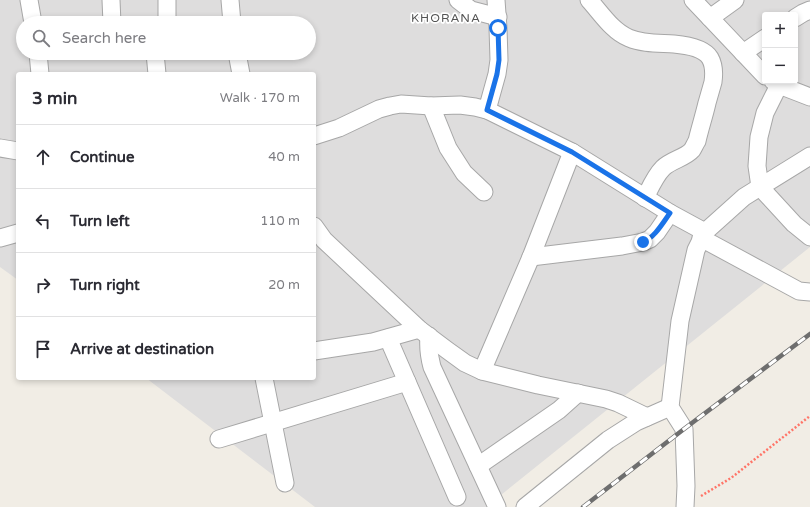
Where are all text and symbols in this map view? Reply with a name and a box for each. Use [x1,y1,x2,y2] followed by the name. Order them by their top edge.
[411,11,481,25] district label: KHORANA
[762,12,798,84] map controls
[762,12,798,48] button: +
[16,16,316,60] search box
[489,19,507,37] route start
[30,27,52,49] icon: search
[62,29,146,47] text: Search here
[762,48,798,84] button: −
[32,88,77,109] text: 3 min
[220,90,300,106] text: Walk · 170 m
[32,146,54,168] icon: ahead
[70,148,134,166] text: Continue
[268,149,300,165] text: 40 m
[32,210,54,232] icon: left
[70,212,130,230] text: Turn left
[260,213,300,229] text: 110 m
[634,233,652,251] route end
[32,274,54,296] icon: right
[70,276,140,294] text: Turn right
[268,277,300,293] text: 20 m
[32,338,54,360] icon: arrive
[70,340,214,358] text: Arrive at destination

